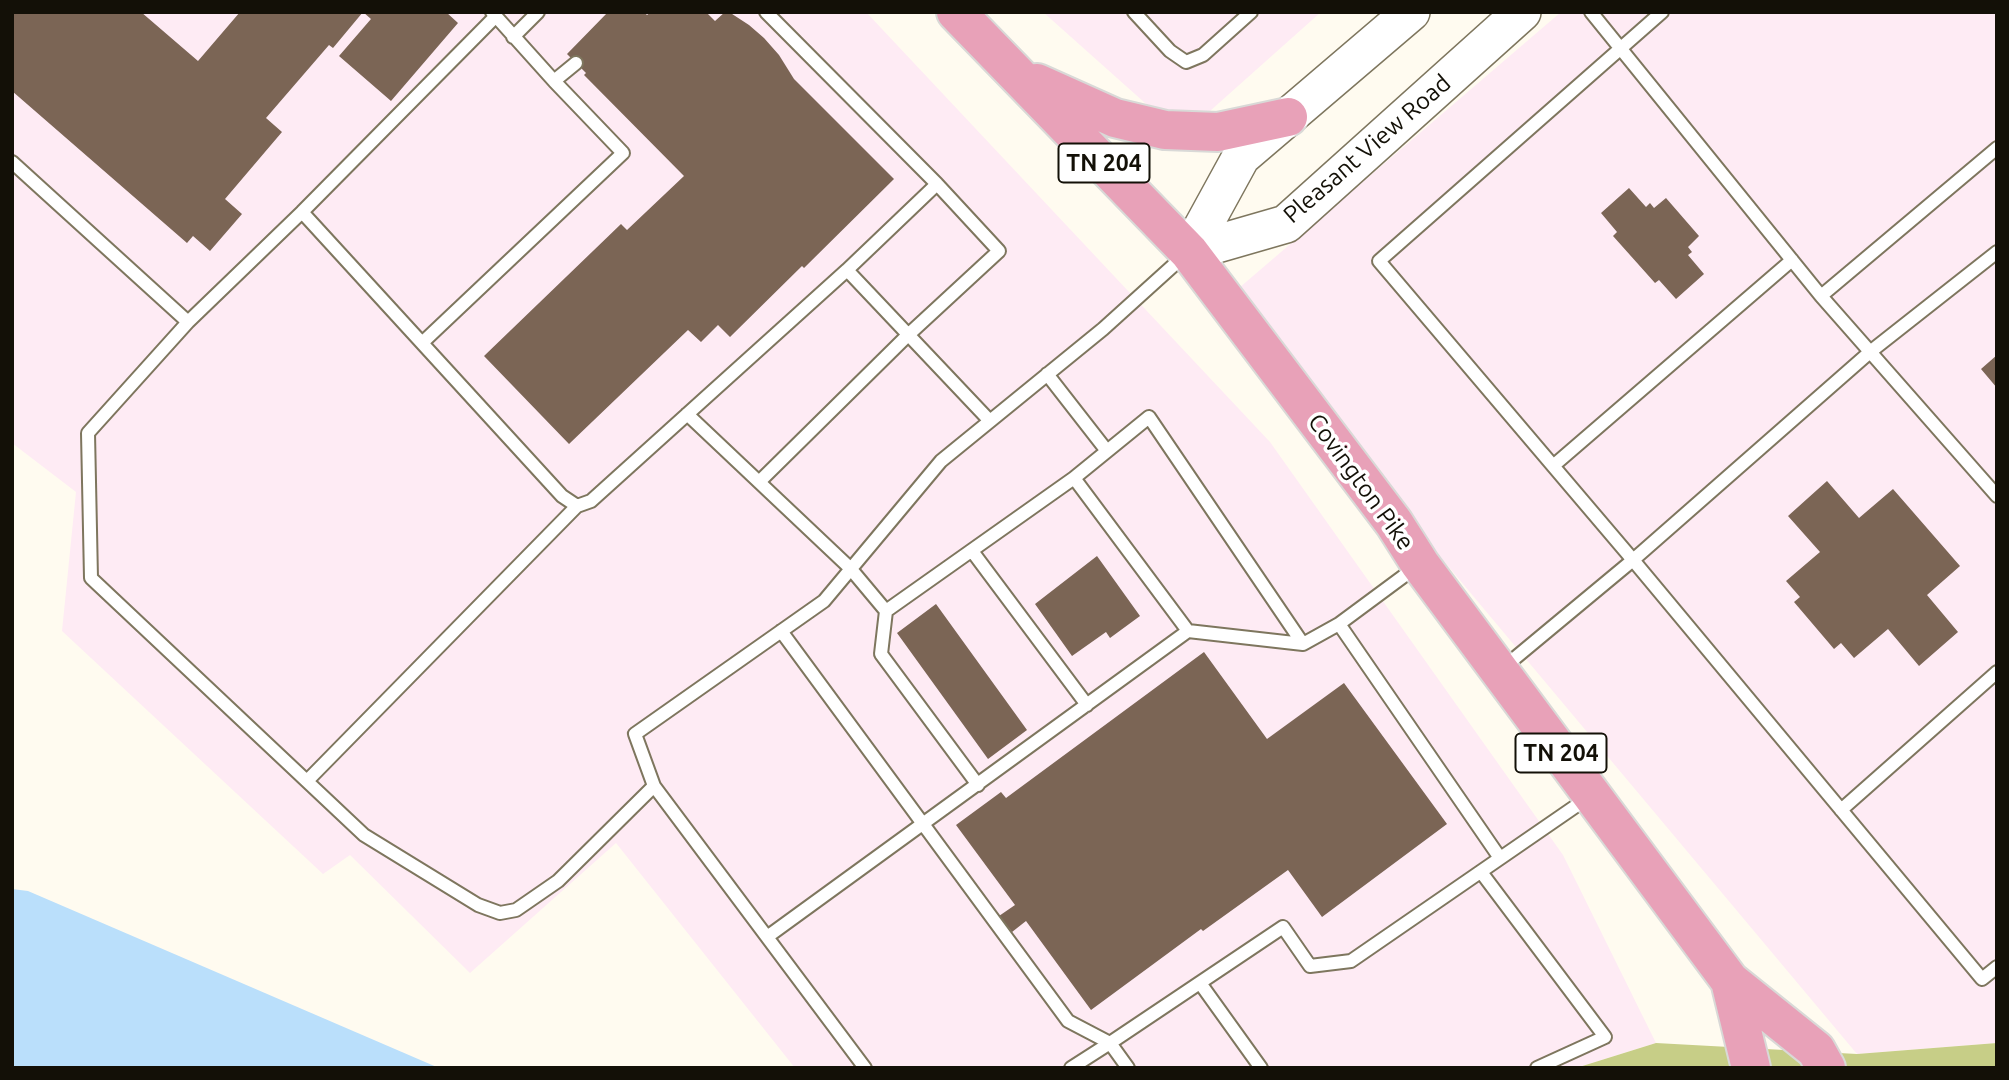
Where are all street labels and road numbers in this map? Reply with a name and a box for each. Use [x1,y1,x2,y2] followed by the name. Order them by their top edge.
[1278,69,1456,229] street label: Pleasant View Road
[1058,144,1150,182] road number: TN 204
[1302,408,1420,556] street label: Covington Pike
[1516,734,1606,772] road number: TN 204

